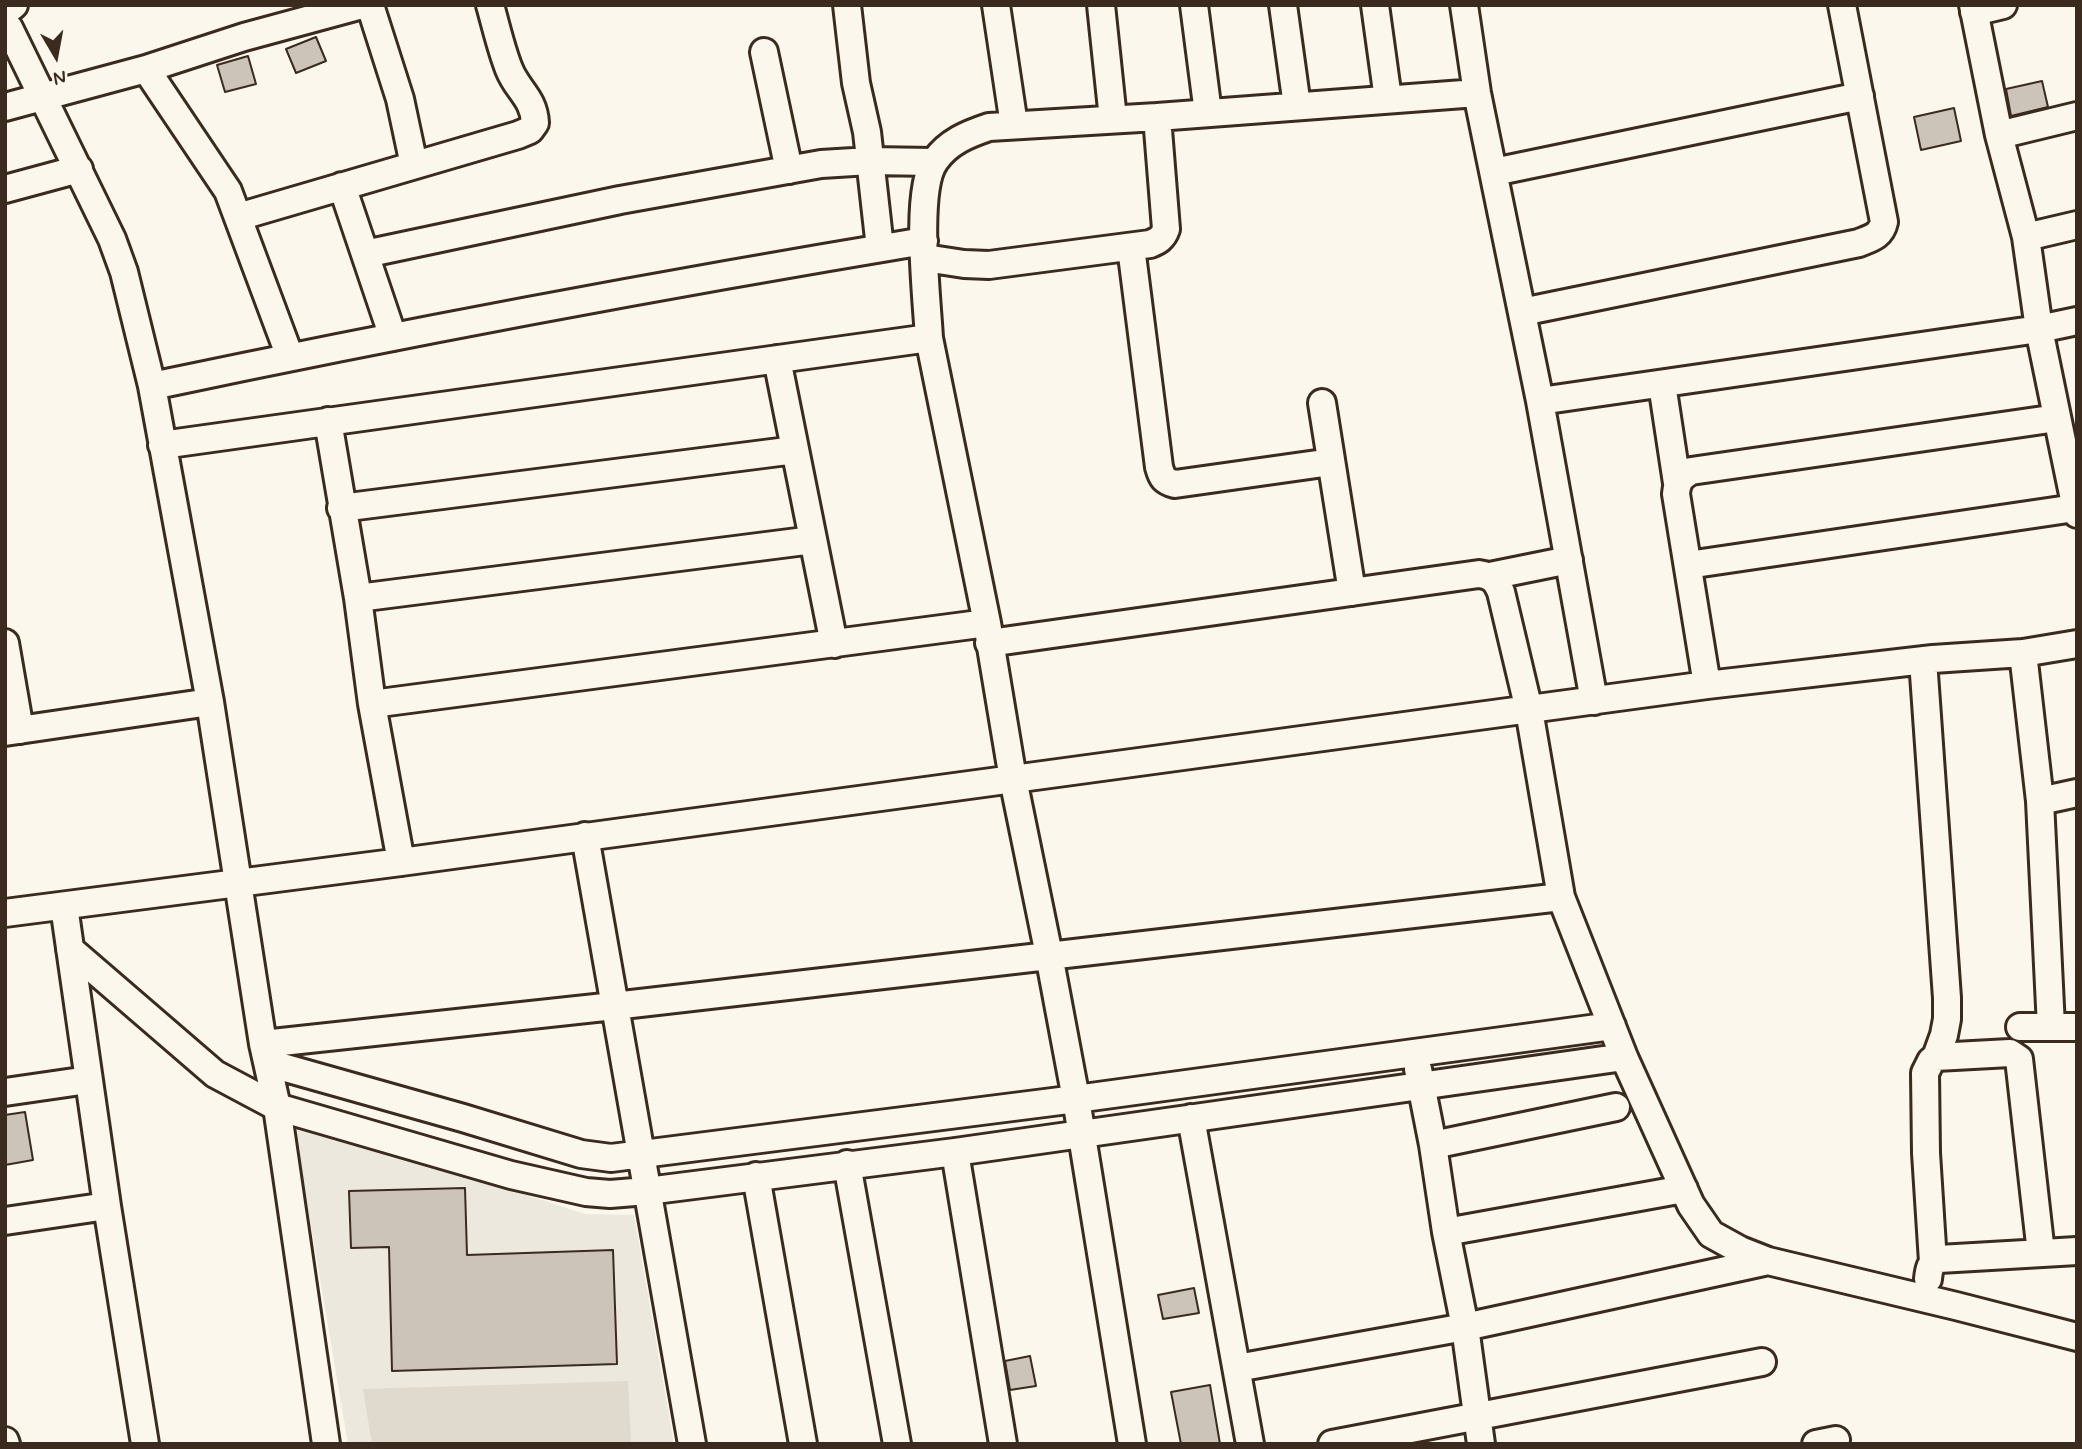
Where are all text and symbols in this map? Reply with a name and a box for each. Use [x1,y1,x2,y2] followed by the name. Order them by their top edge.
[21,21,91,91] north arrow
[51,64,68,91] text: N

